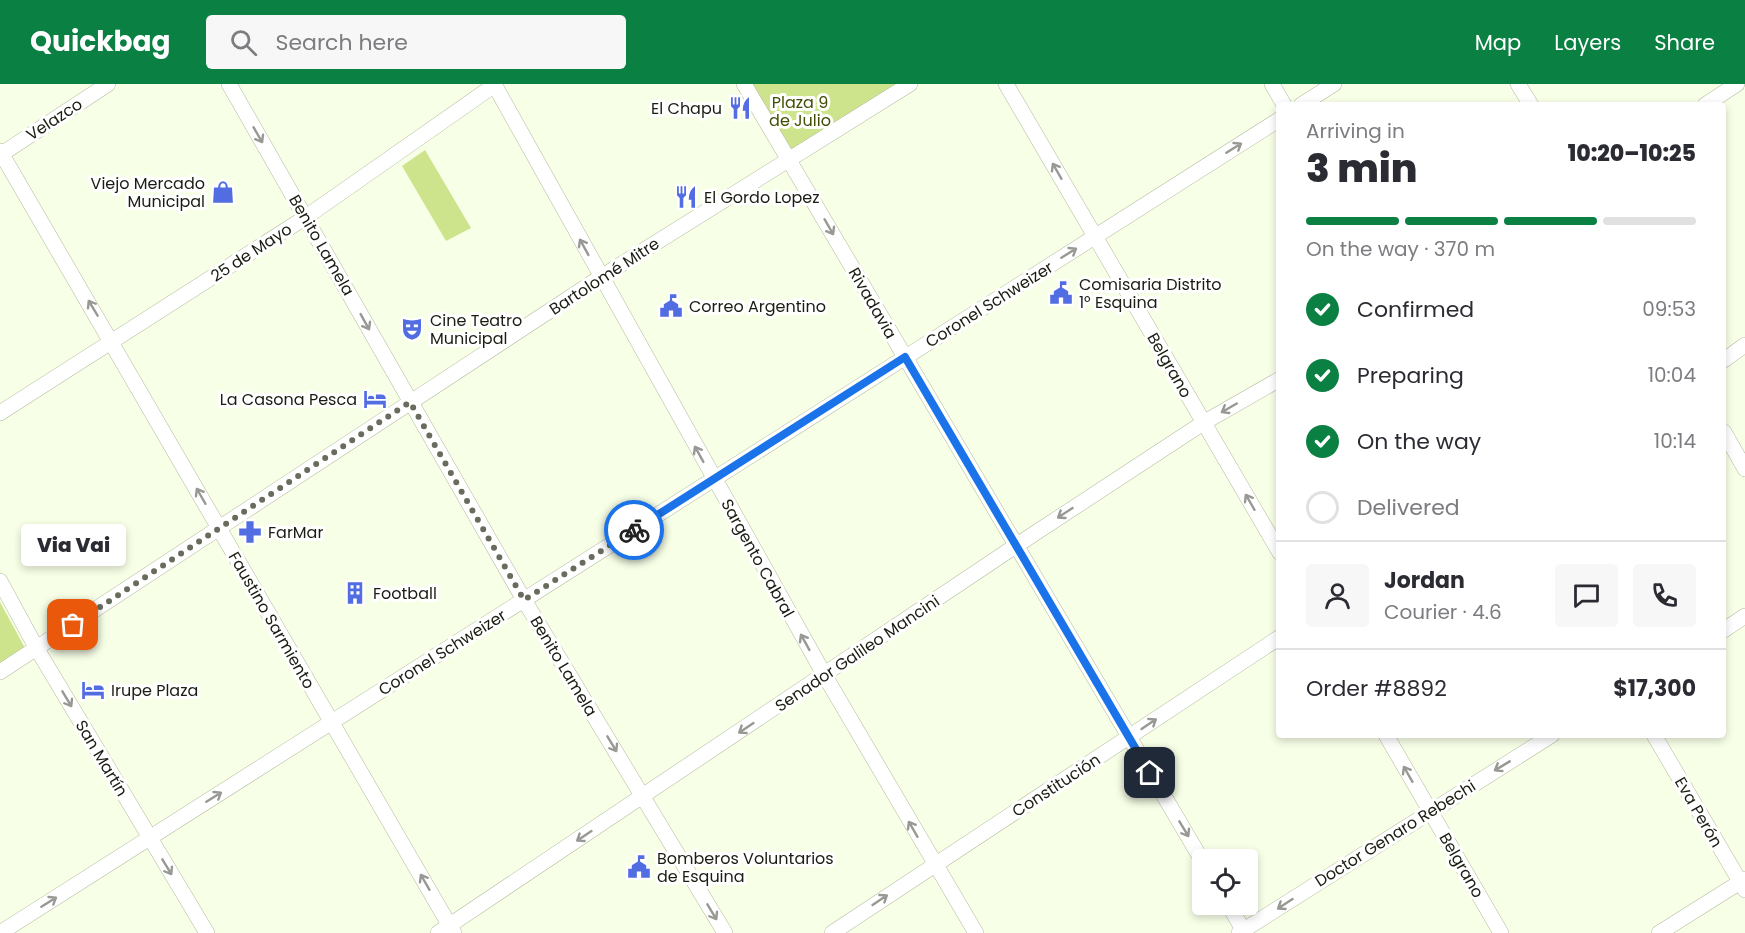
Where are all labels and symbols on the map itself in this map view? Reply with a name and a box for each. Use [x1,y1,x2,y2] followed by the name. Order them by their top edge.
[769,91,831,132] park label: Plaza 9 de Julio
[22,93,87,146] street label: Velazco
[727,95,753,121] restaurant icon: El Chapu
[651,97,722,120] place label: El Chapu
[253,126,265,143] one-way arrow
[1225,142,1242,154] one-way arrow
[1050,163,1062,180] one-way arrow
[91,172,205,213] place label: Viejo Mercado Municipal
[210,179,236,205] shop icon: Viejo Mercado Municipal
[673,184,699,210] restaurant icon: El Gordo Lopez
[704,186,820,209] place label: El Gordo Lopez
[283,191,360,300] street label: Benito Lamela
[206,218,296,287] street label: 25 de Mayo
[823,218,835,235] one-way arrow
[545,232,664,321] street label: Bartolomé Mitre
[578,239,590,256] one-way arrow
[1061,246,1078,259] one-way arrow
[921,256,1058,353] street label: Coronel Schweizer
[843,263,902,343] street label: Rivadavia
[1079,273,1222,314] place label: Comisaria Distrito 1° Esquina
[1048,280,1074,306] public building icon: Comisaria Distrito 1° Esquina
[658,293,684,319] public building icon: Correo Argentino
[689,295,826,318] place label: Correo Argentino
[87,300,99,317] one-way arrow
[430,309,522,350] place label: Cine Teatro Municipal
[359,313,371,330] one-way arrow
[399,316,425,342] theatre icon: Cine Teatro Municipal
[1142,328,1197,402] street label: Belgrano
[362,386,388,412] hotel icon: La Casona Pesca
[220,388,357,411] place label: La Casona Pesca
[1220,403,1238,414] one-way arrow
[693,446,705,463] one-way arrow
[194,488,206,505] one-way arrow
[1244,494,1256,511] one-way arrow
[715,495,800,622] street label: Sargento Cabral
[604,500,664,560] courier
[1056,507,1073,520] one-way arrow
[237,519,263,545] pharmacy icon: FarMar
[268,521,323,544] place label: FarMar
[20,523,125,565] callout: Via Vai
[223,547,320,693] street label: Faustino Sarmiento
[342,580,368,606] building icon: Football
[373,582,437,605] place label: Football
[771,590,944,717] street label: Senador Galileo Mancini
[47,599,98,650] pin
[374,604,511,701] street label: Coronel Schweizer
[525,612,603,721] street label: Benito Lamela
[799,634,811,651] one-way arrow
[80,677,106,703] hotel icon: Irupe Plaza
[111,679,198,702] place label: Irupe Plaza
[61,690,73,707] one-way arrow
[70,716,133,801] street label: San Martín
[1140,718,1156,730] one-way arrow
[739,722,755,734] one-way arrow
[606,735,618,752] one-way arrow
[1124,747,1175,798] pin
[1008,748,1105,823] street label: Constitución
[1494,760,1511,772] one-way arrow
[1402,766,1414,783] one-way arrow
[1669,773,1728,852] street label: Eva Perón
[1310,774,1480,892] street label: Doctor Genaro Rebechi
[205,791,222,803] one-way arrow
[1178,820,1190,837] one-way arrow
[907,821,919,838] one-way arrow
[1434,828,1489,902] street label: Belgrano
[576,830,593,842] one-way arrow
[657,847,834,888] place label: Bomberos Voluntarios de Esquina
[626,854,652,880] public building icon: Bomberos Voluntarios de Esquina
[162,858,174,875] one-way arrow
[418,874,430,891] one-way arrow
[872,894,888,906] one-way arrow
[41,895,58,908] one-way arrow
[1276,897,1293,910] one-way arrow
[706,903,718,920] one-way arrow

